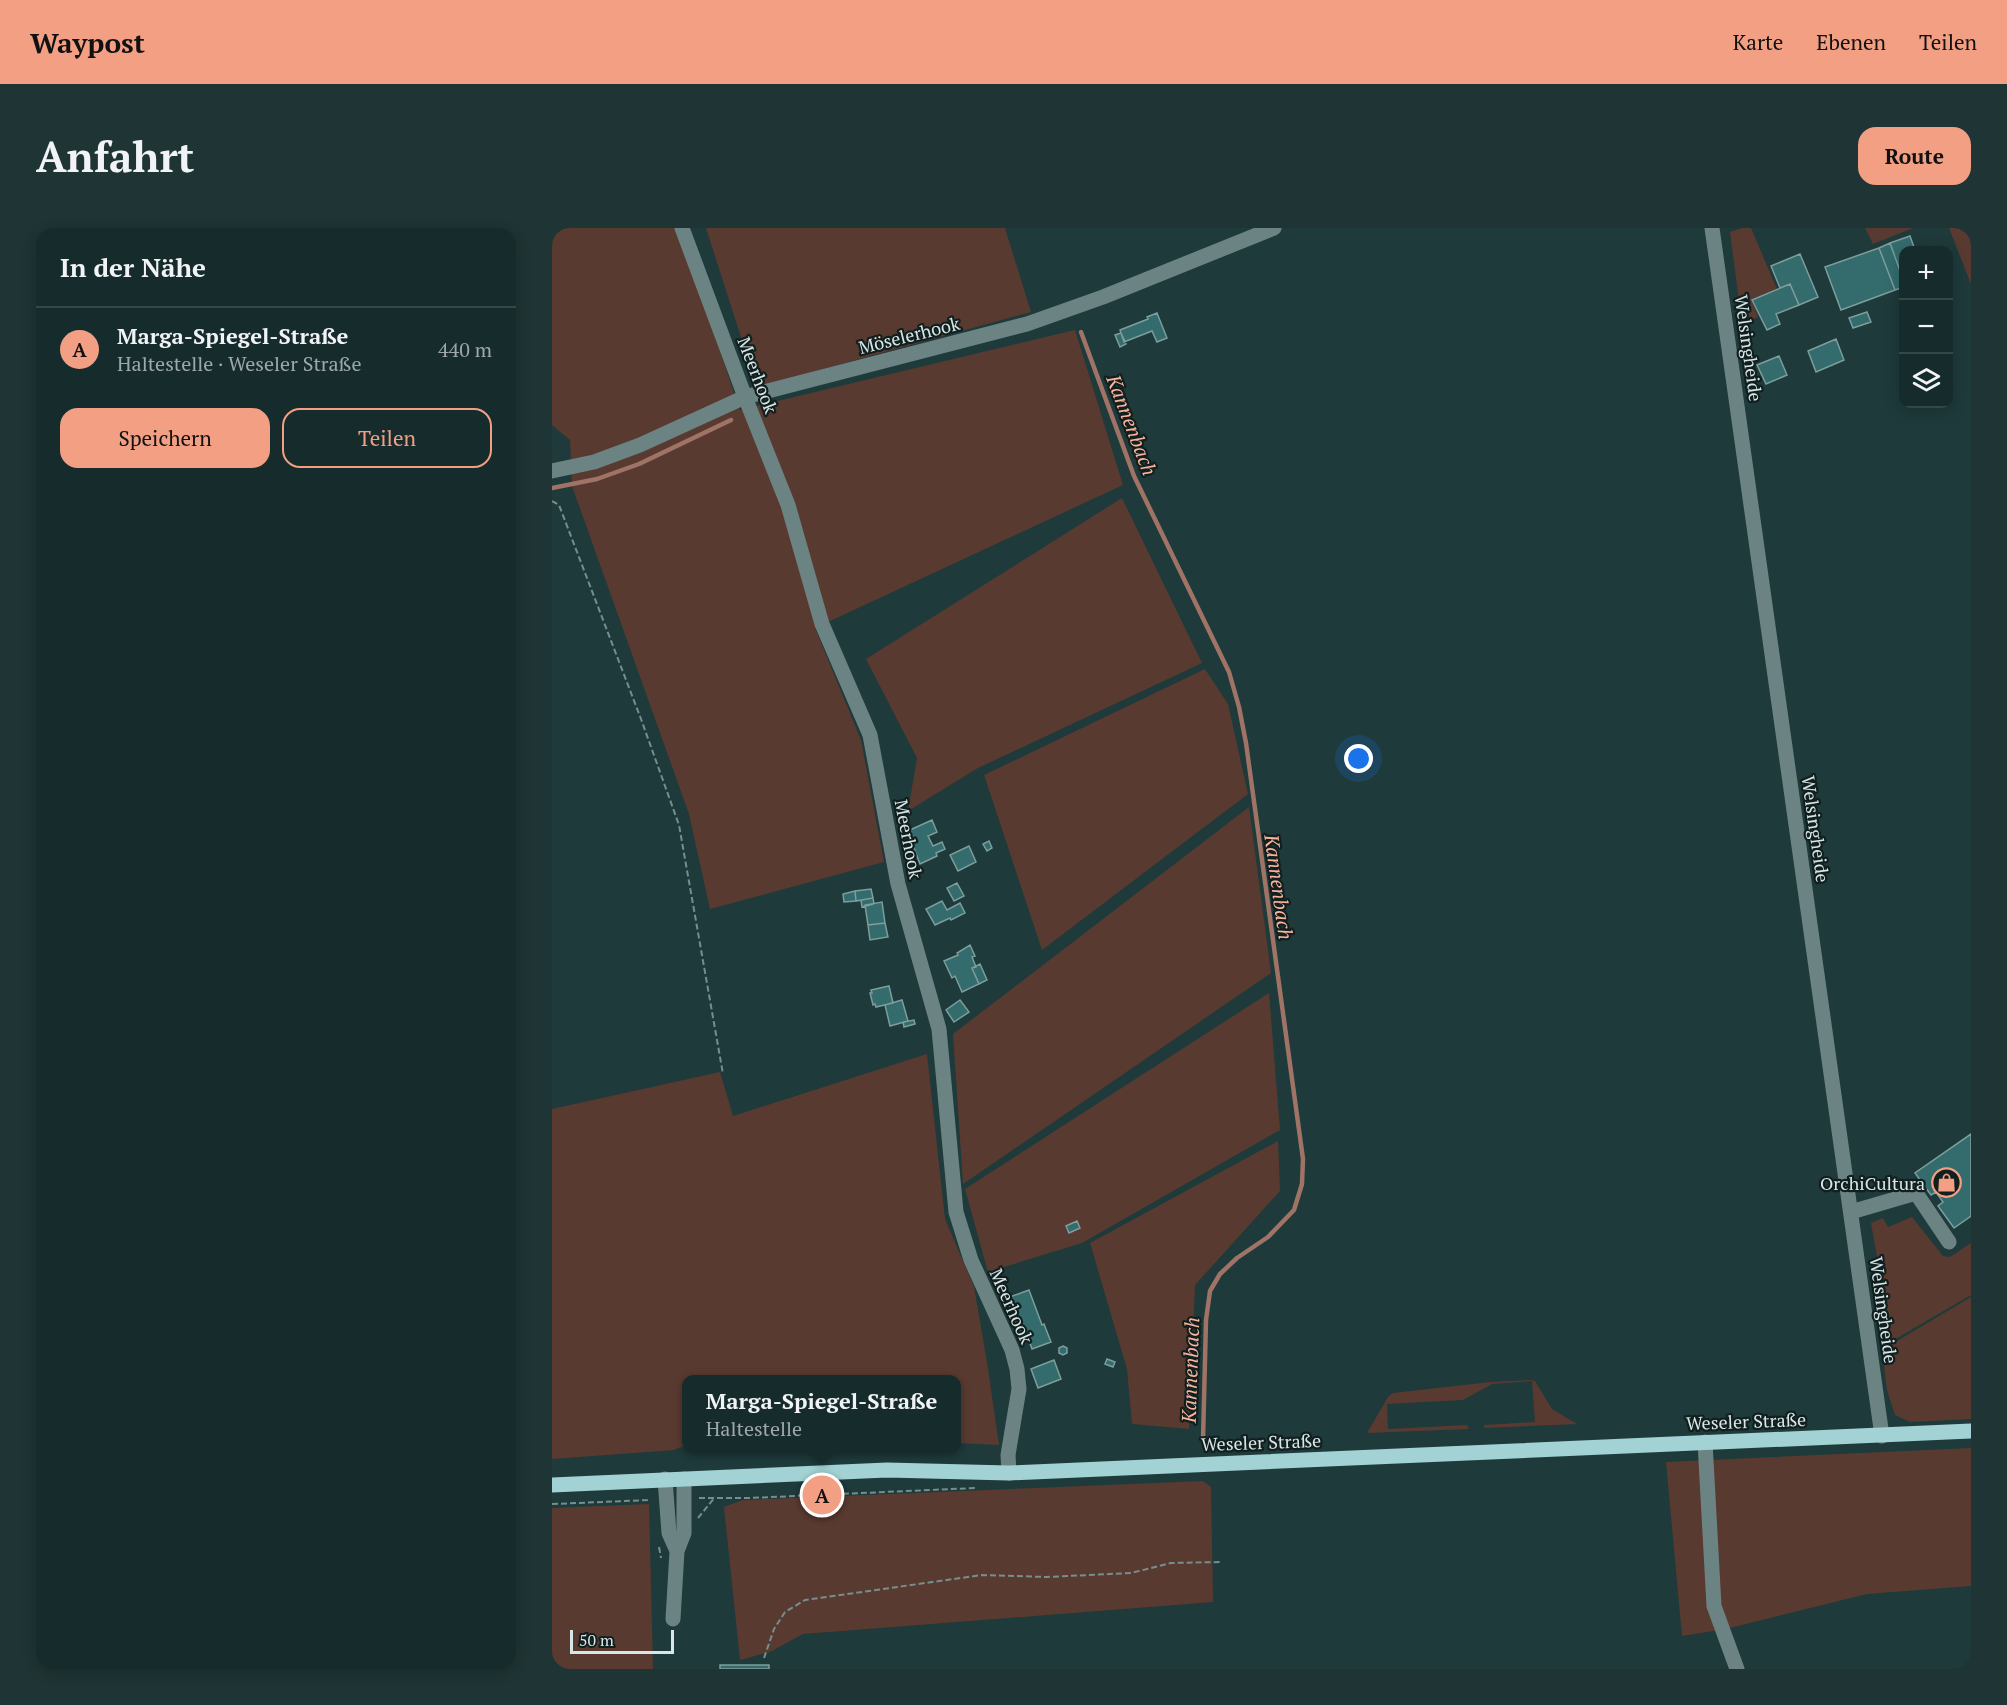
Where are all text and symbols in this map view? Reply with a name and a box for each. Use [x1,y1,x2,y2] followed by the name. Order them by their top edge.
[30,24,145,61] text: Waypost
[1733,28,1783,56] text: Karte
[1816,28,1886,56] text: Ebenen
[1919,28,1977,56] text: Teilen
[1858,127,1971,185] button: Route
[36,128,194,184] text: Anfahrt
[1899,246,1953,408] map controls
[1899,246,1953,300] button: +
[60,250,206,284] text: In der Nähe
[1730,293,1768,403] street label: Welsingheide
[1899,300,1953,354] button: −
[856,311,963,359] street label: Möselerhook
[117,321,348,350] text: Marga-Spiegel-Straße
[732,333,784,417] street label: Meerhook
[72,336,87,363] text: A
[438,336,492,363] text: 440 m
[117,350,361,377] text: Haltestelle · Weseler Straße
[1899,354,1953,408] button: layers
[1100,370,1164,479] water label: Kannenbach
[60,408,270,468] button: Speichern
[282,408,492,468] button: Teilen
[1344,744,1373,773] your location
[1797,774,1835,884] street label: Welsingheide
[890,797,929,881] street label: Meerhook
[1258,832,1300,941] water label: Kannenbach
[1930,1167,1962,1199] shop icon: OrchiCultura
[1820,1171,1925,1195] place label: OrchiCultura
[1865,1255,1903,1365] street label: Welsingheide
[985,1264,1040,1348] street label: Meerhook
[1175,1317,1205,1424] water label: Kannenbach
[682,1375,961,1453] popup
[706,1386,937,1415] text: Marga-Spiegel-Straße
[1686,1407,1806,1435] street label: Weseler Straße
[706,1415,802,1442] text: Haltestelle
[1201,1428,1321,1456] street label: Weseler Straße
[802,1472,842,1518] pin: A
[570,1627,674,1654] scale bar
[579,1629,614,1651] text: 50 m

